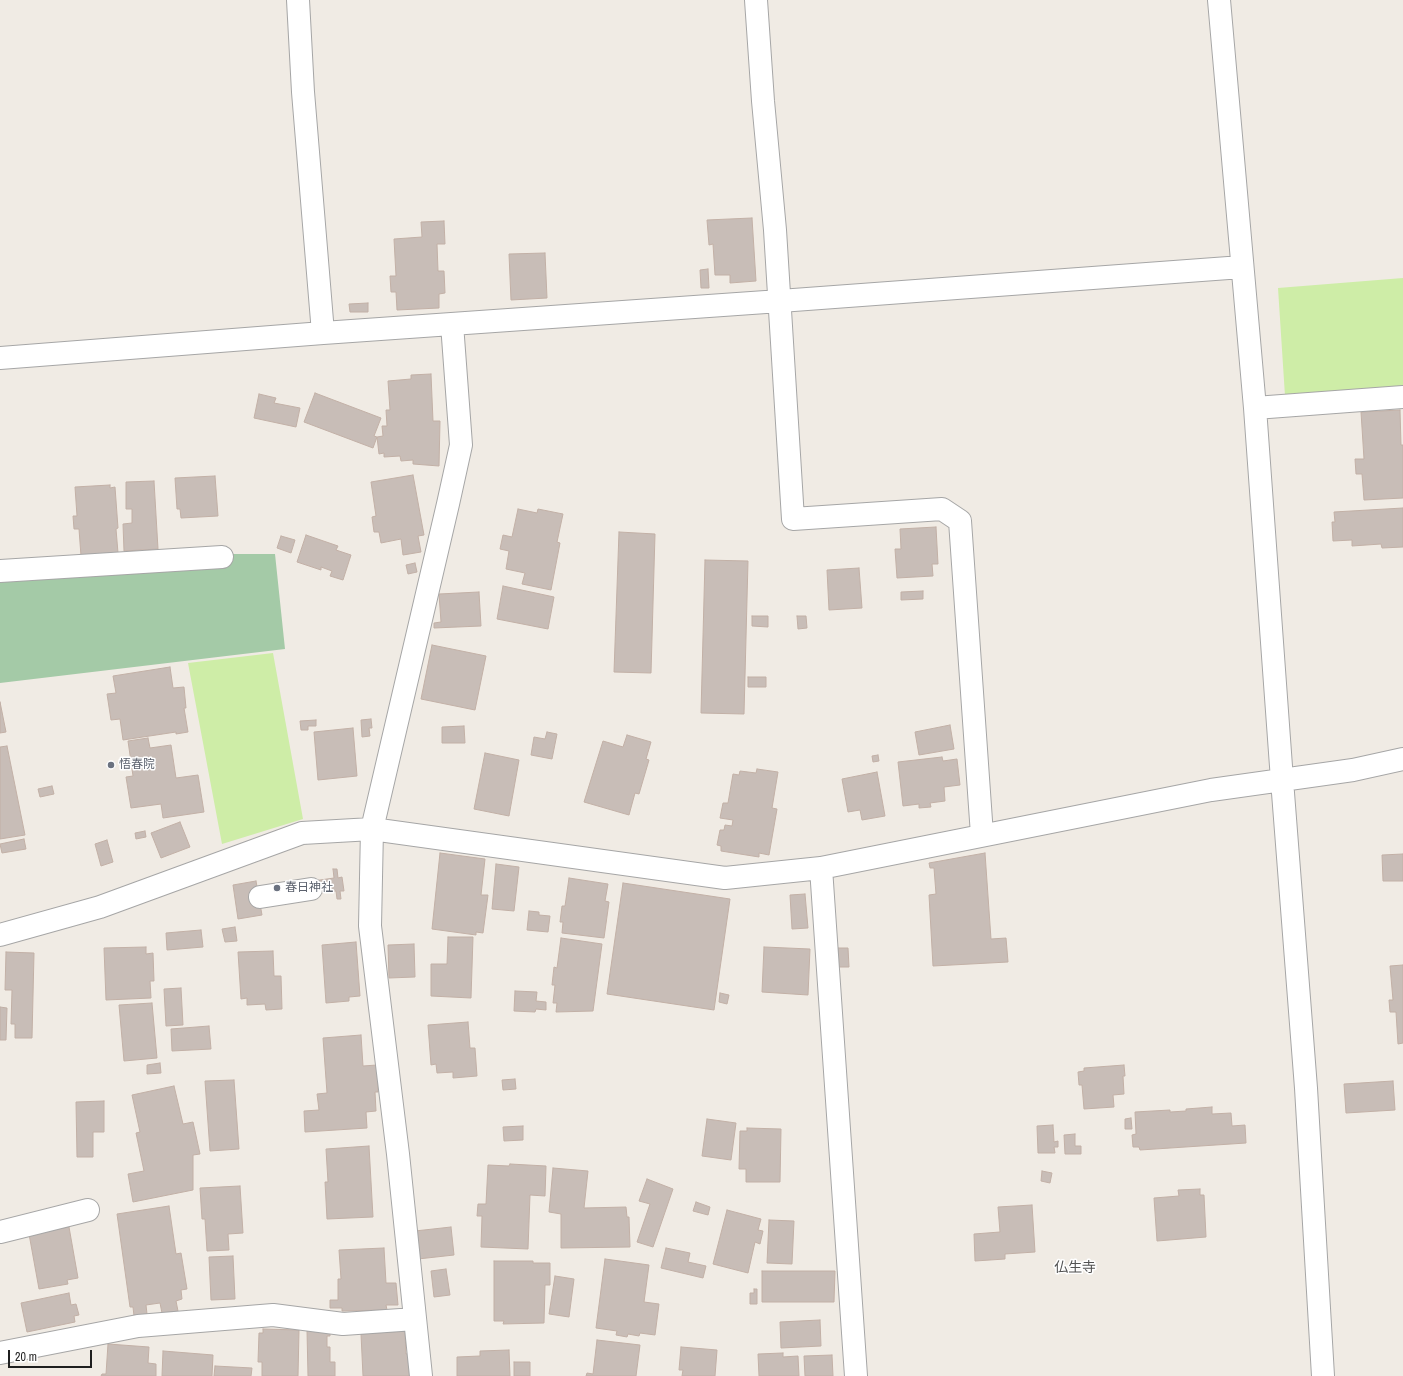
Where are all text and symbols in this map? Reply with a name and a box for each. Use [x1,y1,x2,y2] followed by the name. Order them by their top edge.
[119,758,155,772] place label: 悟春院
[106,760,116,770] marker: 悟春院
[285,881,333,895] place label: 春日神社
[272,883,282,893] marker: 春日神社
[1054,1260,1096,1276] district label: 仏生寺
[10,1342,94,1368] scale bar
[15,1349,37,1365] text: 20 m

